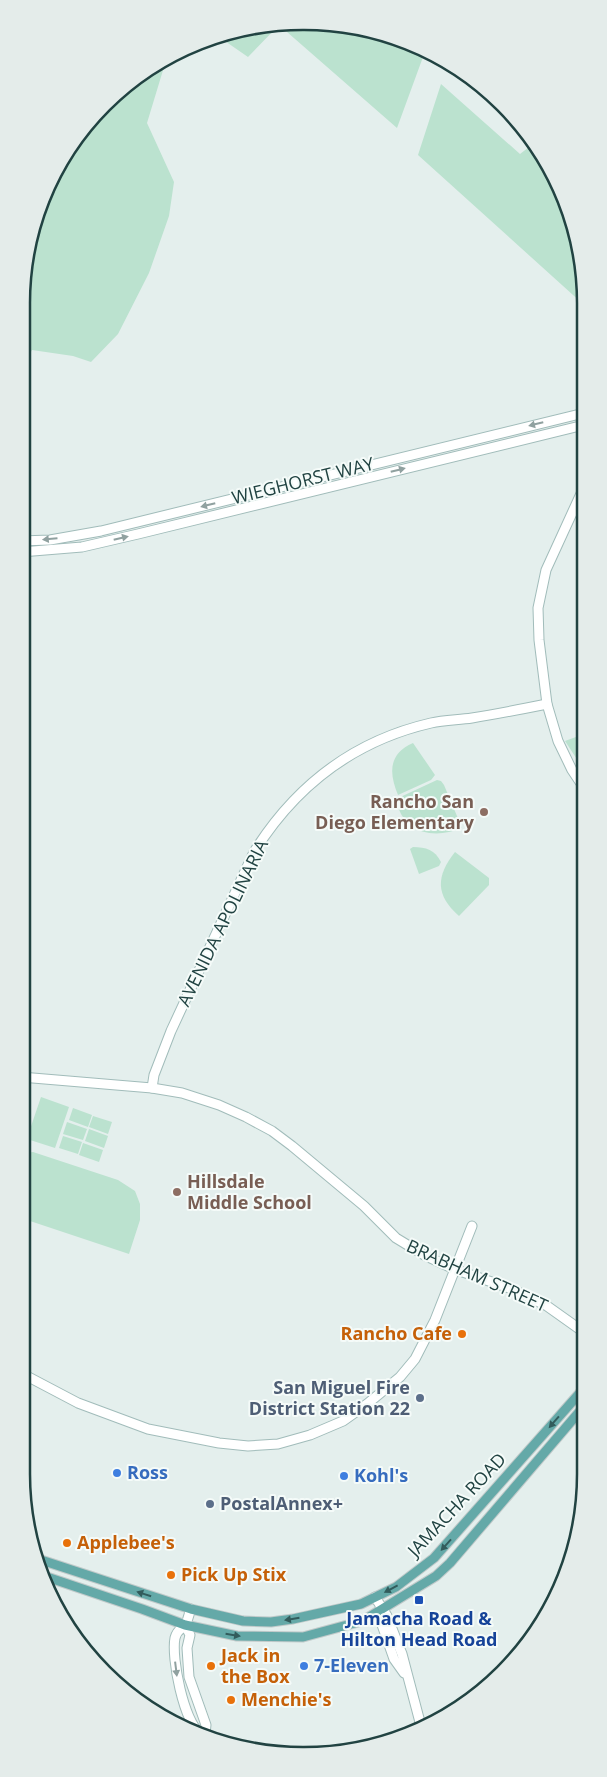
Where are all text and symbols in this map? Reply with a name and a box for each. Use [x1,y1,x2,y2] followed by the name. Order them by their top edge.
[529,420,544,428] one-way arrow
[229,451,377,509] street label: WIEGHORST WAY
[391,466,406,474] one-way arrow
[201,501,216,509] one-way arrow
[114,534,129,542] one-way arrow
[42,535,58,543] one-way arrow
[315,789,475,834] place label: Rancho San Diego Elementary
[478,806,490,818] marker: Rancho San Diego Elementary
[171,835,273,1010] street label: AVENIDA APOLINARIA
[187,1169,312,1214] place label: Hillsdale Middle School
[171,1186,183,1198] marker: Hillsdale Middle School
[403,1233,552,1317] street label: BRABHAM STREET
[341,1321,452,1345] place label: Rancho Cafe
[456,1328,468,1340] marker: Rancho Cafe
[249,1375,410,1420] place label: San Miguel Fire District Station 22
[414,1392,426,1404] marker: San Miguel Fire District Station 22
[548,1416,559,1429] one-way arrow
[400,1447,511,1563] street label: JAMACHA ROAD
[127,1460,168,1484] place label: Ross
[354,1463,408,1487] place label: Kohl's
[111,1467,123,1479] marker: Ross
[338,1470,350,1482] marker: Kohl's
[220,1491,343,1515] place label: PostalAnnex+
[204,1498,216,1510] marker: PostalAnnex+
[77,1530,175,1554] place label: Applebee's
[61,1537,73,1549] marker: Applebee's
[440,1538,452,1550] one-way arrow
[181,1562,287,1586] place label: Pick Up Stix
[165,1569,177,1581] marker: Pick Up Stix
[384,1585,398,1593] one-way arrow
[137,1590,152,1597] one-way arrow
[413,1594,425,1606] marker: Jamacha Road & Hilton Head Road
[341,1606,497,1651] place label: Jamacha Road & Hilton Head Road
[284,1615,300,1623] one-way arrow
[226,1631,242,1639] one-way arrow
[219,1643,290,1688] place label: Jack in the Box
[314,1653,389,1677] place label: 7-Eleven
[205,1660,217,1672] marker: Jack in the Box
[298,1660,310,1672] marker: 7-Eleven
[172,1662,180,1678] one-way arrow
[241,1687,331,1711] place label: Menchie's
[225,1694,237,1706] marker: Menchie's

